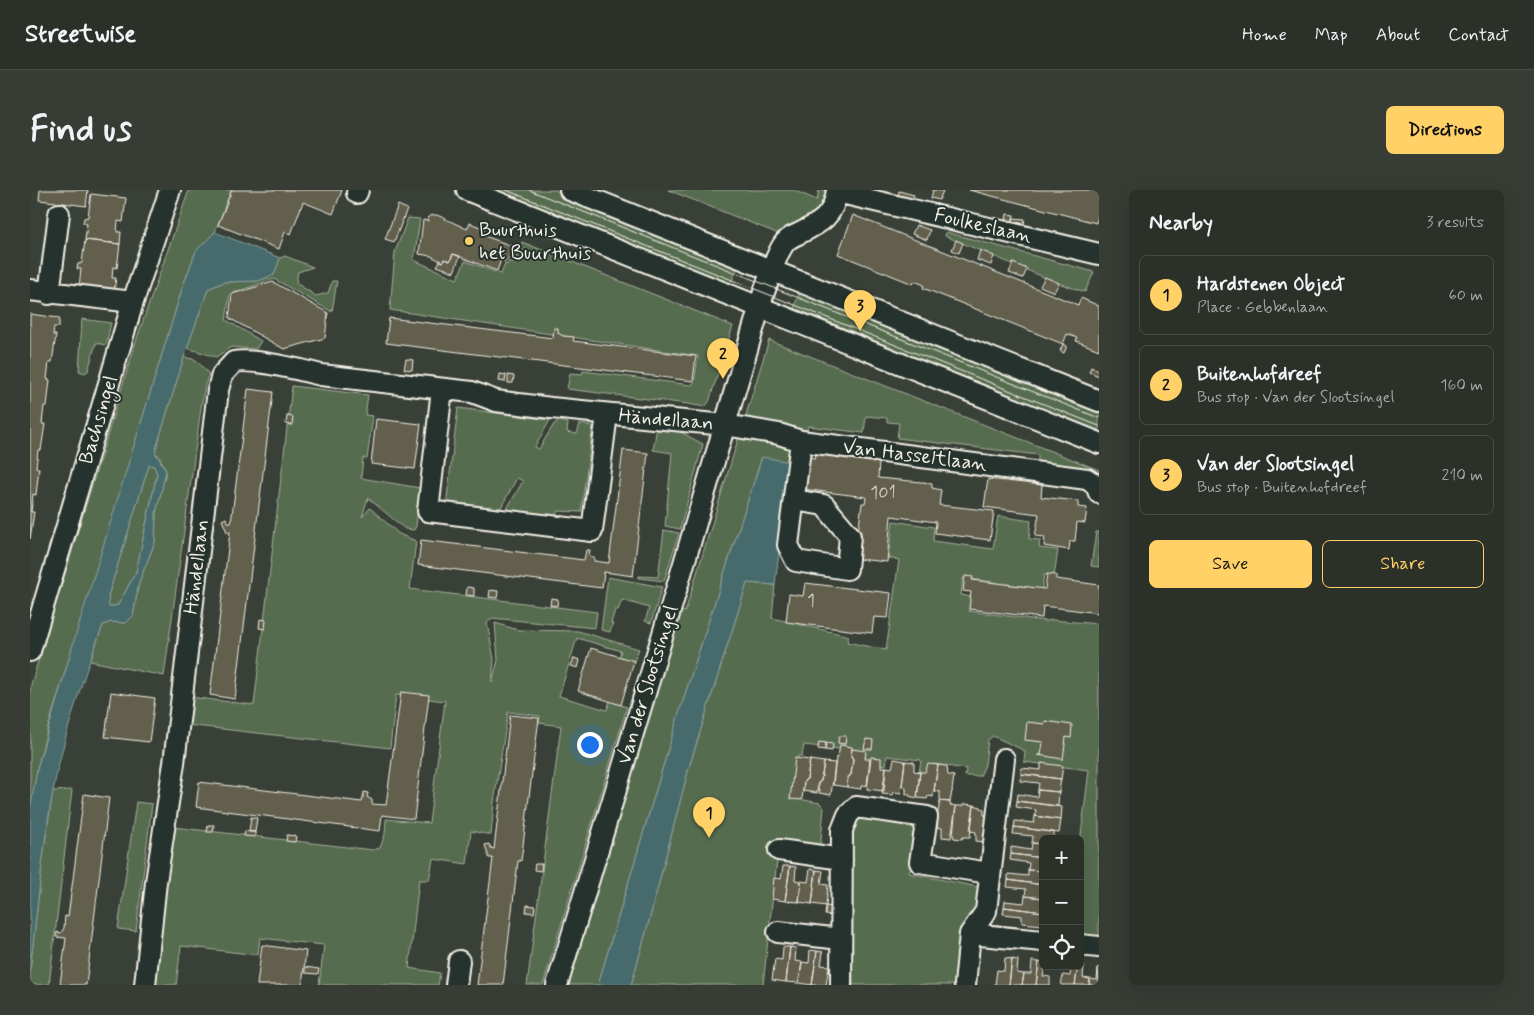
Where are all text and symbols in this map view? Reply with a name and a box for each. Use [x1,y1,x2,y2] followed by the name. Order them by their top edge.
[25,19,136,50] text: Streetwise
[1242,23,1287,47] text: Home
[1315,23,1348,47] text: Map
[1376,23,1420,47] text: About
[1448,23,1509,47] text: Contact
[1386,106,1504,154] button: Directions
[30,107,132,153] text: Find us
[931,202,1035,250] street label: Foulkeslaan
[1149,209,1213,237] text: Nearby
[1426,212,1484,233] text: 3 results
[479,217,592,267] place label: Buurthuis het Buurthuis
[463,235,475,247] marker: Buurthuis het Buurthuis
[1197,272,1345,297] text: Hardstenen Object
[1162,285,1170,306] text: 1
[1449,285,1483,306] text: 60 m
[844,290,876,331] pin: 3
[1197,297,1328,318] text: Place · Gebbenlaan
[707,338,739,379] pin: 2
[1197,362,1321,387] text: Buitenhofdreef
[73,372,126,468] street label: Bachsingel
[1162,375,1170,396] text: 2
[1440,375,1483,396] text: 160 m
[1197,387,1394,408] text: Bus stop · Van der Slootsingel
[617,402,715,438] street label: Händellaan
[841,434,989,478] street label: Van Hasseltlaan
[1197,452,1354,477] text: Van der Slootsingel
[1162,465,1170,486] text: 3
[1442,465,1483,486] text: 210 m
[1197,477,1367,498] text: Bus stop · Buitenhofdreef
[870,481,896,505] house number: 101
[178,518,216,616] street label: Händellaan
[1149,540,1312,588] button: Save
[1322,540,1484,588] button: Share
[807,589,815,613] house number: 1
[611,602,685,768] street label: Van der Slootsingel
[577,732,603,758] your location
[693,797,725,838] pin: 1
[1039,835,1084,970] map controls
[1039,835,1084,880] button: +
[1039,880,1084,925] button: −
[1039,925,1084,970] button: locate

